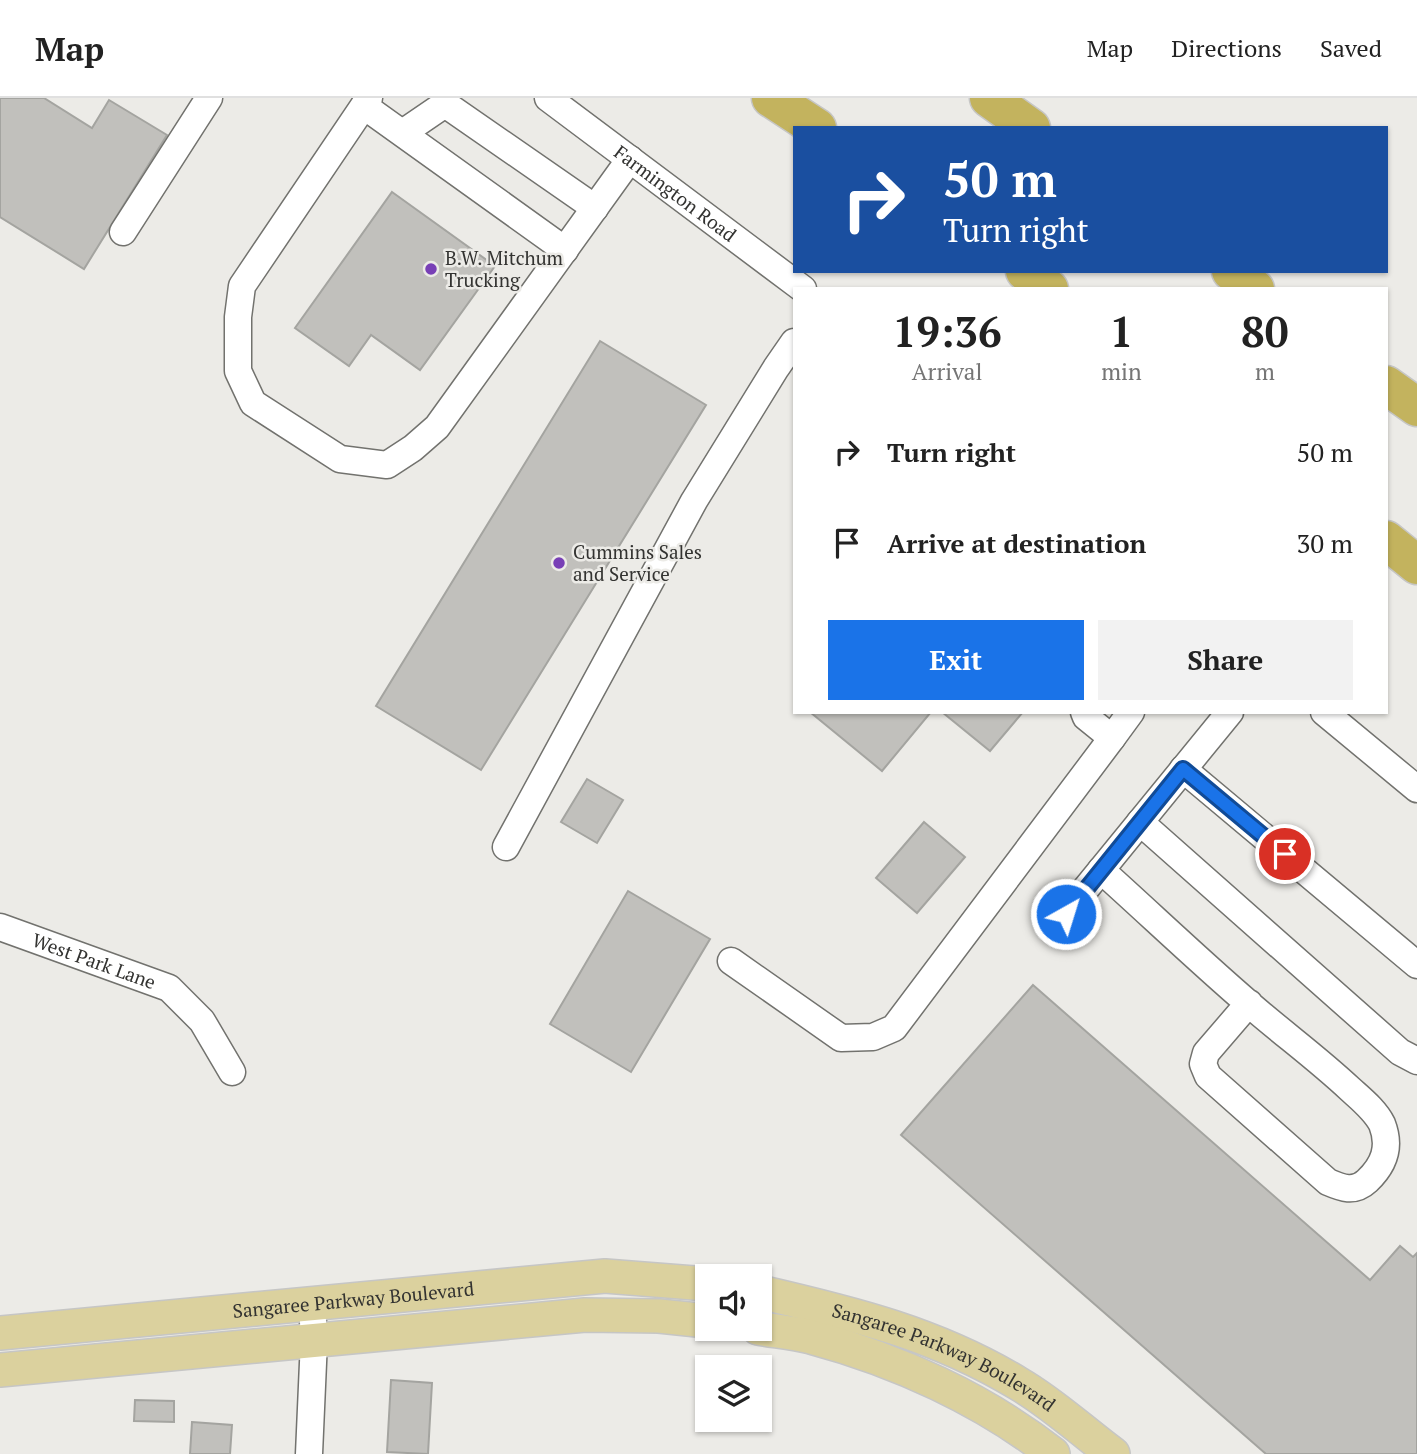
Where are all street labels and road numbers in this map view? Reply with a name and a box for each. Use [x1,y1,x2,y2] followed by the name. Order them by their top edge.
[609,139,742,247] street label: Farmington Road
[29,927,159,994] street label: West Park Lane
[231,1275,476,1323] street label: Sangaree Parkway Boulevard
[830,1297,1061,1417] street label: Sangaree Parkway Boulevard

